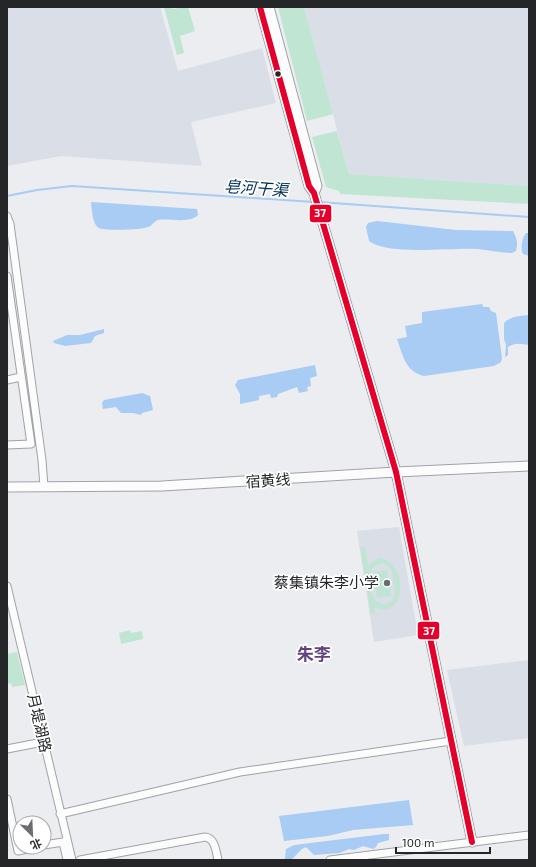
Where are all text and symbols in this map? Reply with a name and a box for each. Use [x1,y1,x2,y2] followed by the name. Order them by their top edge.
[273,69,283,79] unlabelled marker
[223,176,291,199] water label: 皂河干渠
[309,204,332,223] line badge: 37
[314,206,326,219] text: 37
[245,469,291,491] street label: 宿黄线
[274,573,379,591] place label: 蔡集镇朱李小学
[382,578,392,588] marker: 蔡集镇朱李小学
[417,621,440,640] line badge: 37
[423,624,435,637] text: 37
[297,643,331,663] district label: 朱李
[24,692,55,754] street label: 月堤湖路
[12,815,52,855] north arrow
[396,829,490,855] scale bar
[402,835,434,849] text: 100 m
[29,836,44,853] text: 北

